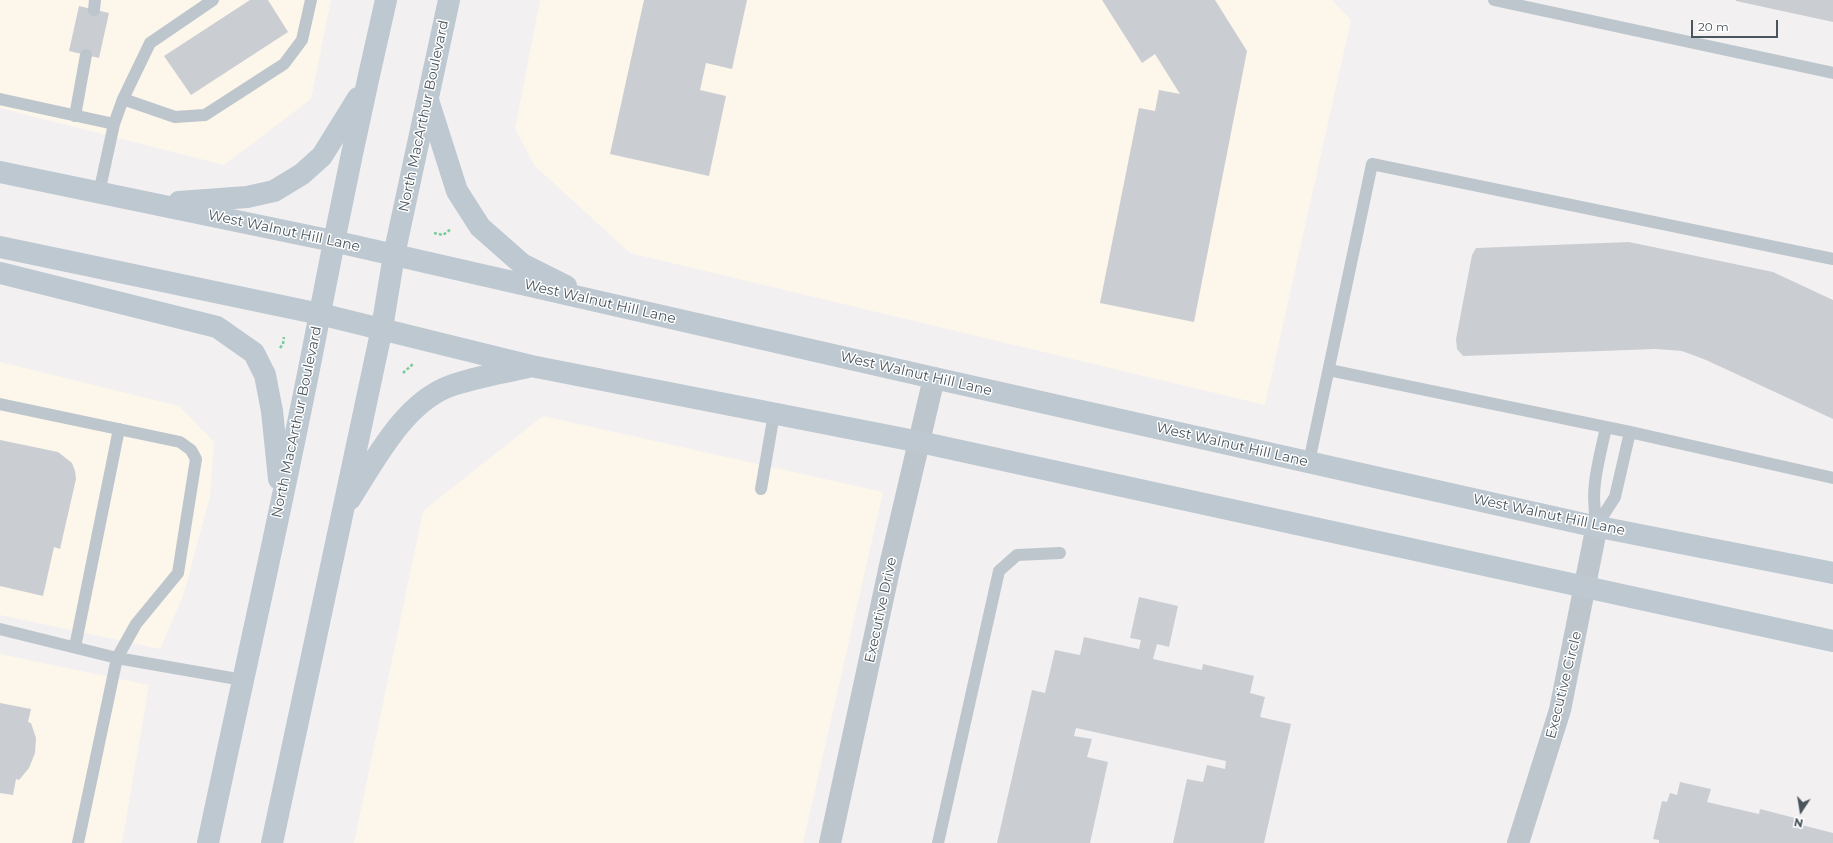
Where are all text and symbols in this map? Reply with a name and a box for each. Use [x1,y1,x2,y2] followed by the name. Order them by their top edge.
[1693,12,1780,38] scale bar
[395,19,453,213] street label: North MacArthur Boulevard
[1698,19,1729,34] text: 20 m
[206,207,362,255] street label: West Walnut Hill Lane
[522,276,678,328] street label: West Walnut Hill Lane
[268,325,326,519] street label: North MacArthur Boulevard
[838,348,994,400] street label: West Walnut Hill Lane
[1154,419,1310,471] street label: West Walnut Hill Lane
[1471,491,1627,539] street label: West Walnut Hill Lane
[862,556,900,664] street label: Executive Drive
[1543,629,1585,741] street label: Executive Circle
[1781,791,1821,831] north arrow
[1793,815,1804,831] text: N

